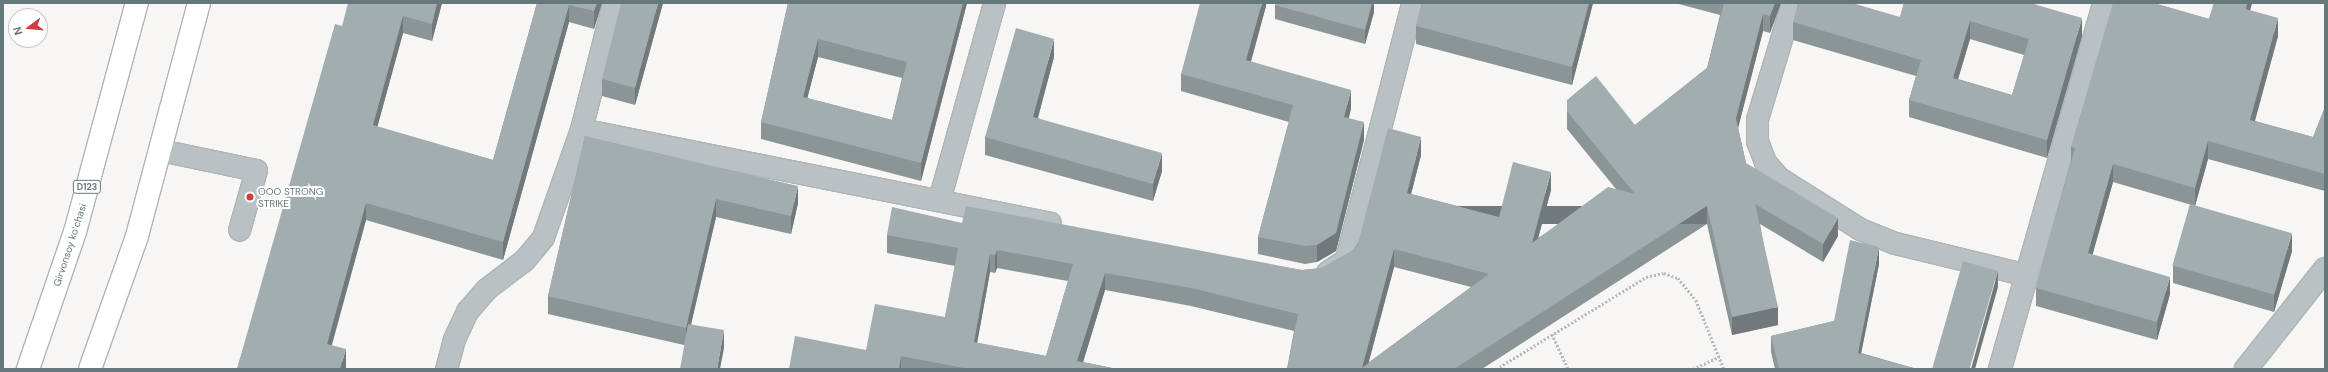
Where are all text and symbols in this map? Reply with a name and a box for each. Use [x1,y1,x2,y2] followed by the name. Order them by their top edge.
[8,8,48,48] north arrow
[10,25,25,37] text: N
[72,180,102,194] road number: D123
[258,185,323,208] place label: OOO STRONG STRIKE
[245,192,255,202] marker: OOO STRONG STRIKE
[51,202,89,288] street label: Girvonsoy koʻchasi

